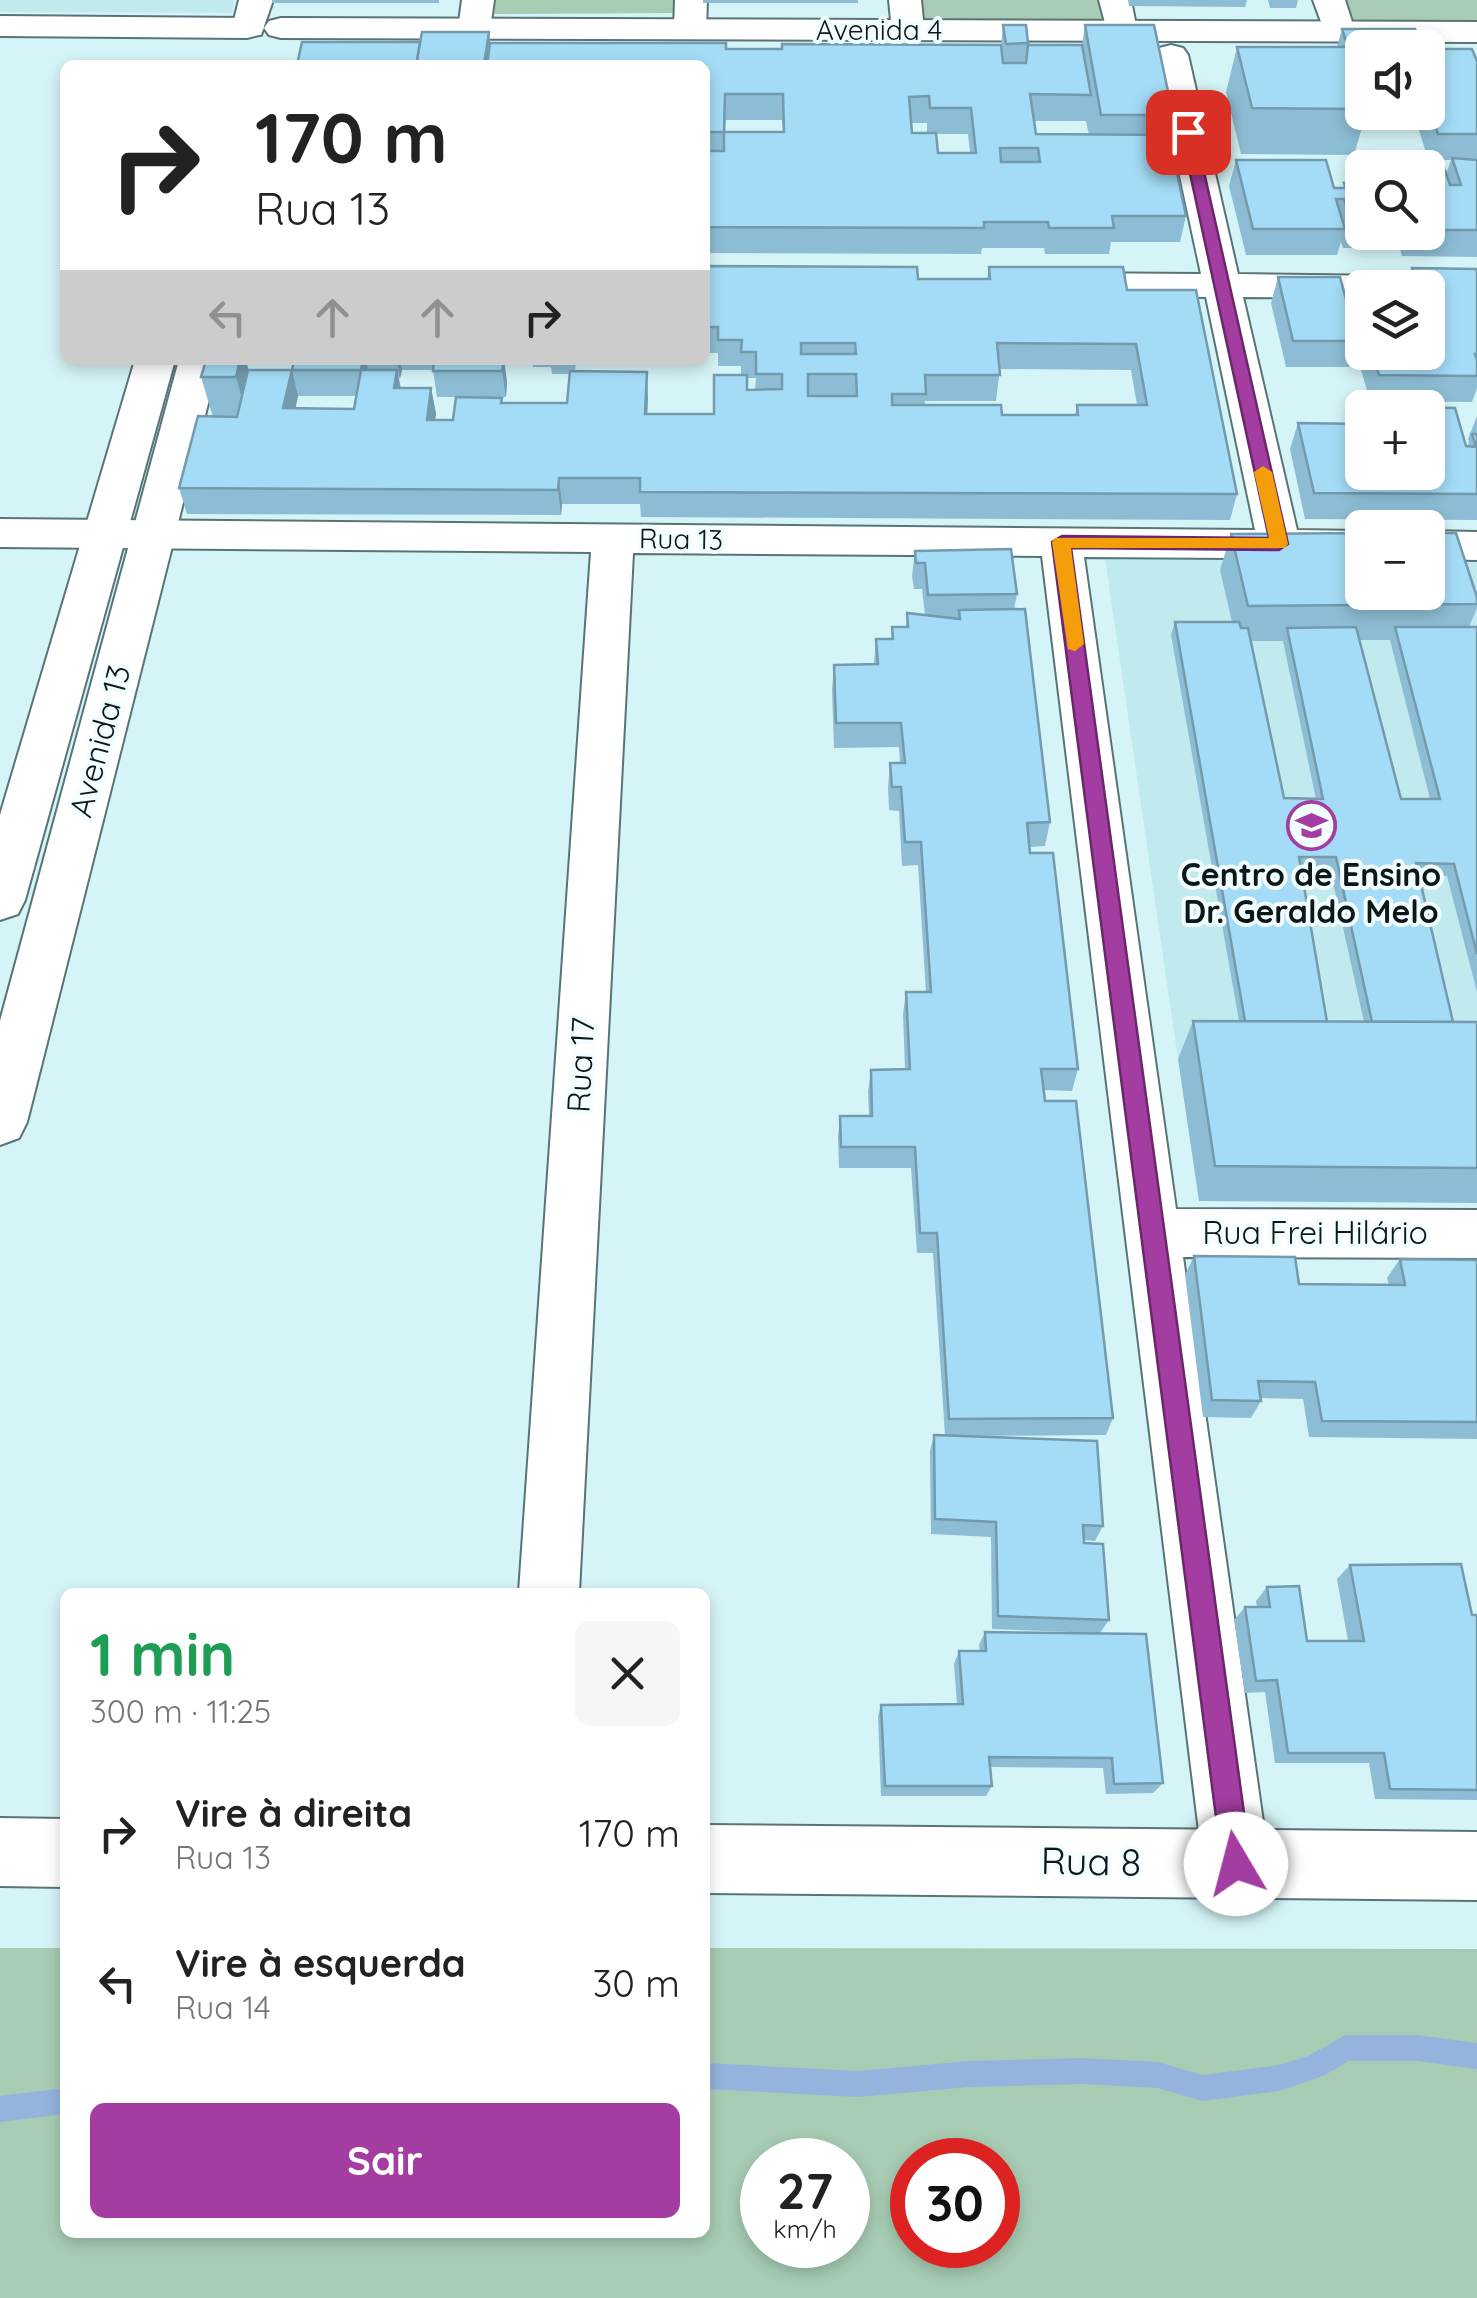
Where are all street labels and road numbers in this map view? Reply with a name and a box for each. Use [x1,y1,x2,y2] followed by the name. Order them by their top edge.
[816,12,942,47] street label: Avenida 4
[639,520,723,557] street label: Rua 13
[60,660,139,821] street label: Avenida 13
[558,1016,602,1114] street label: Rua 17
[1202,1212,1428,1252] street label: Rua Frei Hilário
[1040,1836,1142,1886] street label: Rua 8

